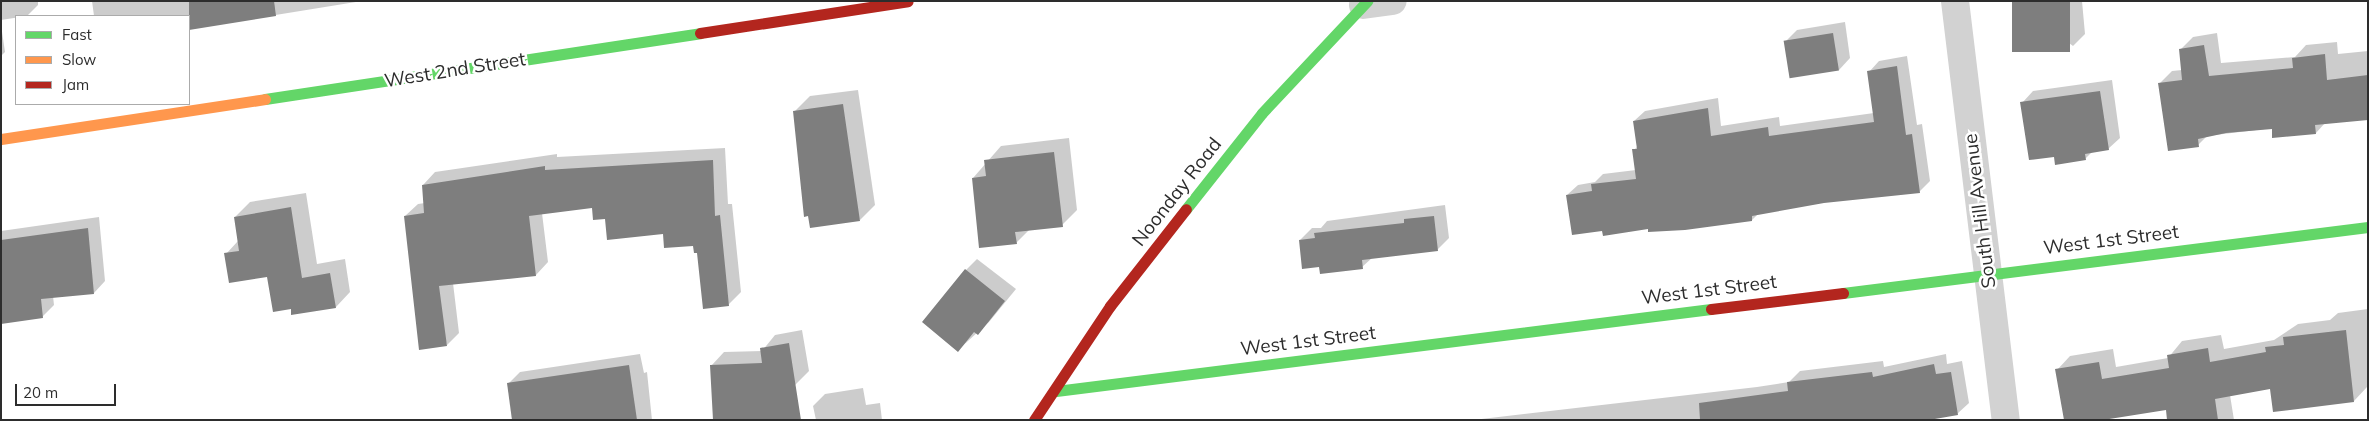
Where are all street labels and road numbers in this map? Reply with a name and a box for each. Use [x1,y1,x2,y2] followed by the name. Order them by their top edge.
[383,48,527,92] street label: West 2nd Street
[1959,132,2001,290] street label: South Hill Avenue
[1128,133,1226,251] street label: Noonday Road
[2042,220,2180,260] street label: West 1st Street
[1640,270,1778,310] street label: West 1st Street
[1239,321,1377,361] street label: West 1st Street

